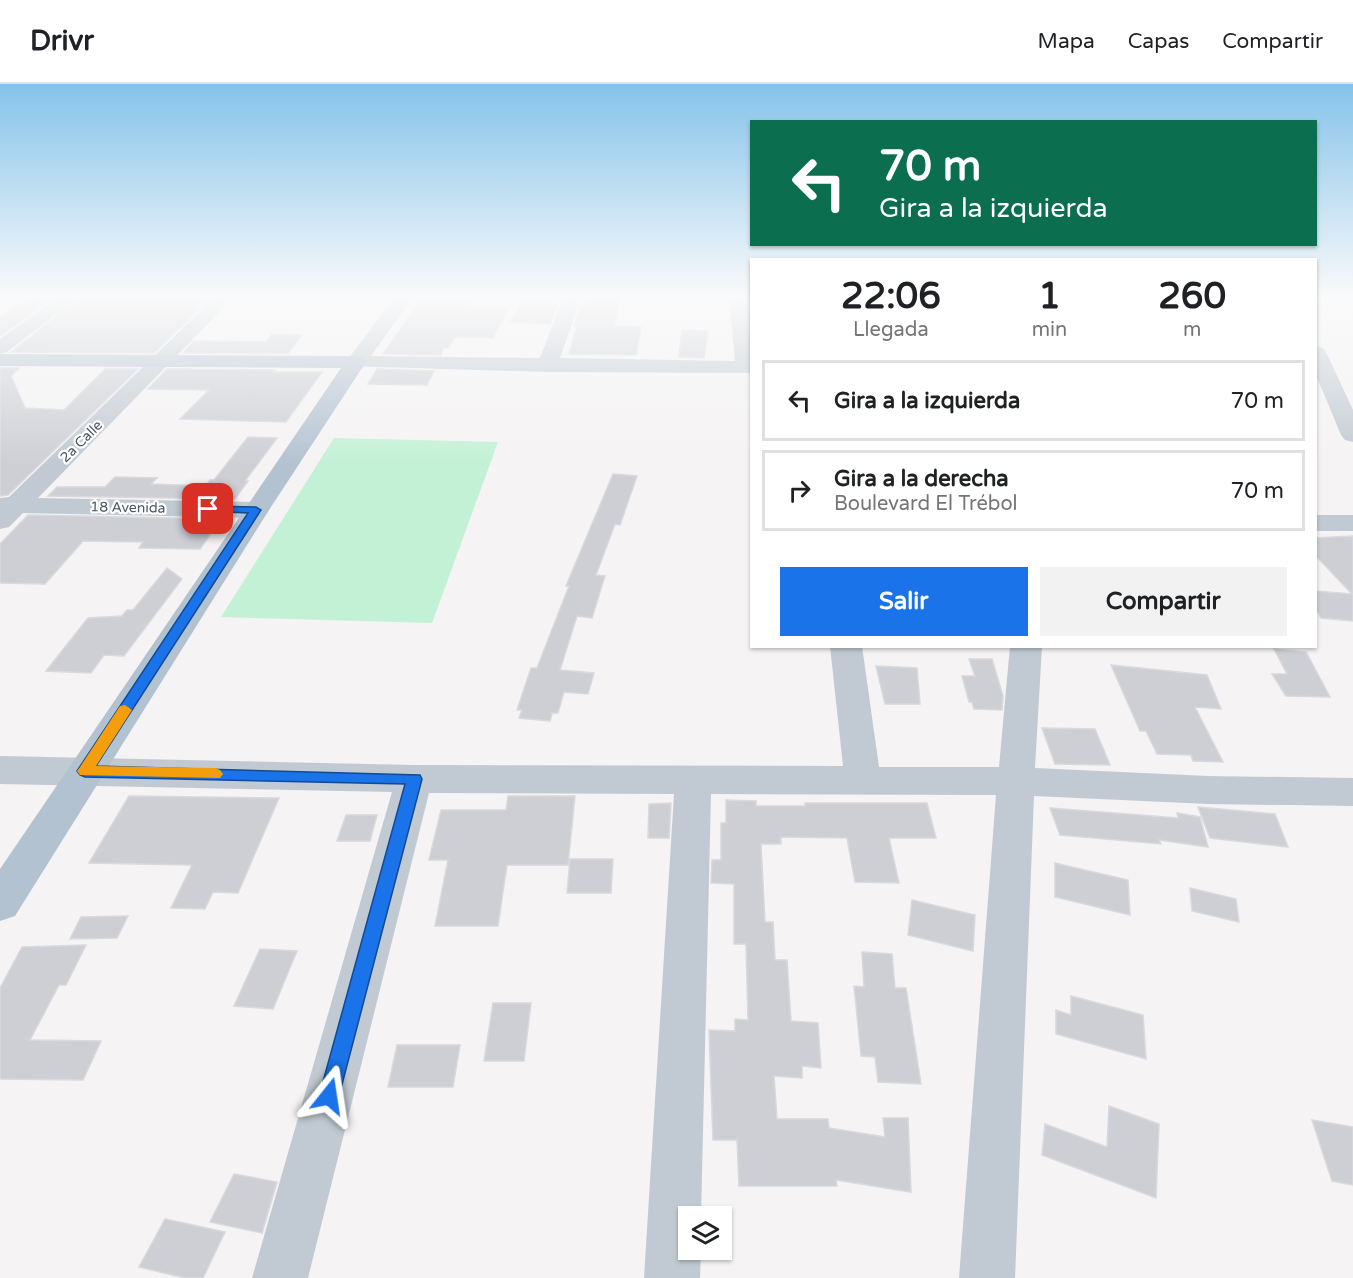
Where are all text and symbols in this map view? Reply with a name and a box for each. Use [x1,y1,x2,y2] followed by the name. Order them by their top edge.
[30,24,94,58] text: Drivr
[1038,29,1095,54] text: Mapa
[1128,29,1189,54] text: Capas
[1222,29,1323,54] text: Compartir
[879,141,981,192] text: 70 m
[780,144,858,222] icon: left
[879,192,1108,225] text: Gira a la izquierda
[841,275,941,318] text: 22:06
[1038,275,1061,318] text: 1
[1158,275,1226,318] text: 260
[853,318,929,342] text: Llegada
[1032,318,1067,342] text: min
[1183,318,1201,342] text: m
[783,384,816,417] icon: left
[834,388,1020,414] text: Gira a la izquierda
[1230,388,1284,414] text: 70 m
[57,417,106,466] street label: 2a Calle
[834,466,1009,492] text: Gira a la derecha
[783,474,816,507] icon: right
[1230,478,1284,504] text: 70 m
[182,483,233,534] pin
[191,492,224,525] icon: arrive
[834,492,1018,516] text: Boulevard El Trébol
[90,498,166,517] street label: 18 Avenida
[780,567,1028,636] button: Salir
[1040,567,1287,636] button: Compartir
[297,1064,361,1128] position arrow
[678,1206,732,1260] map controls
[678,1206,732,1260] button: layers

